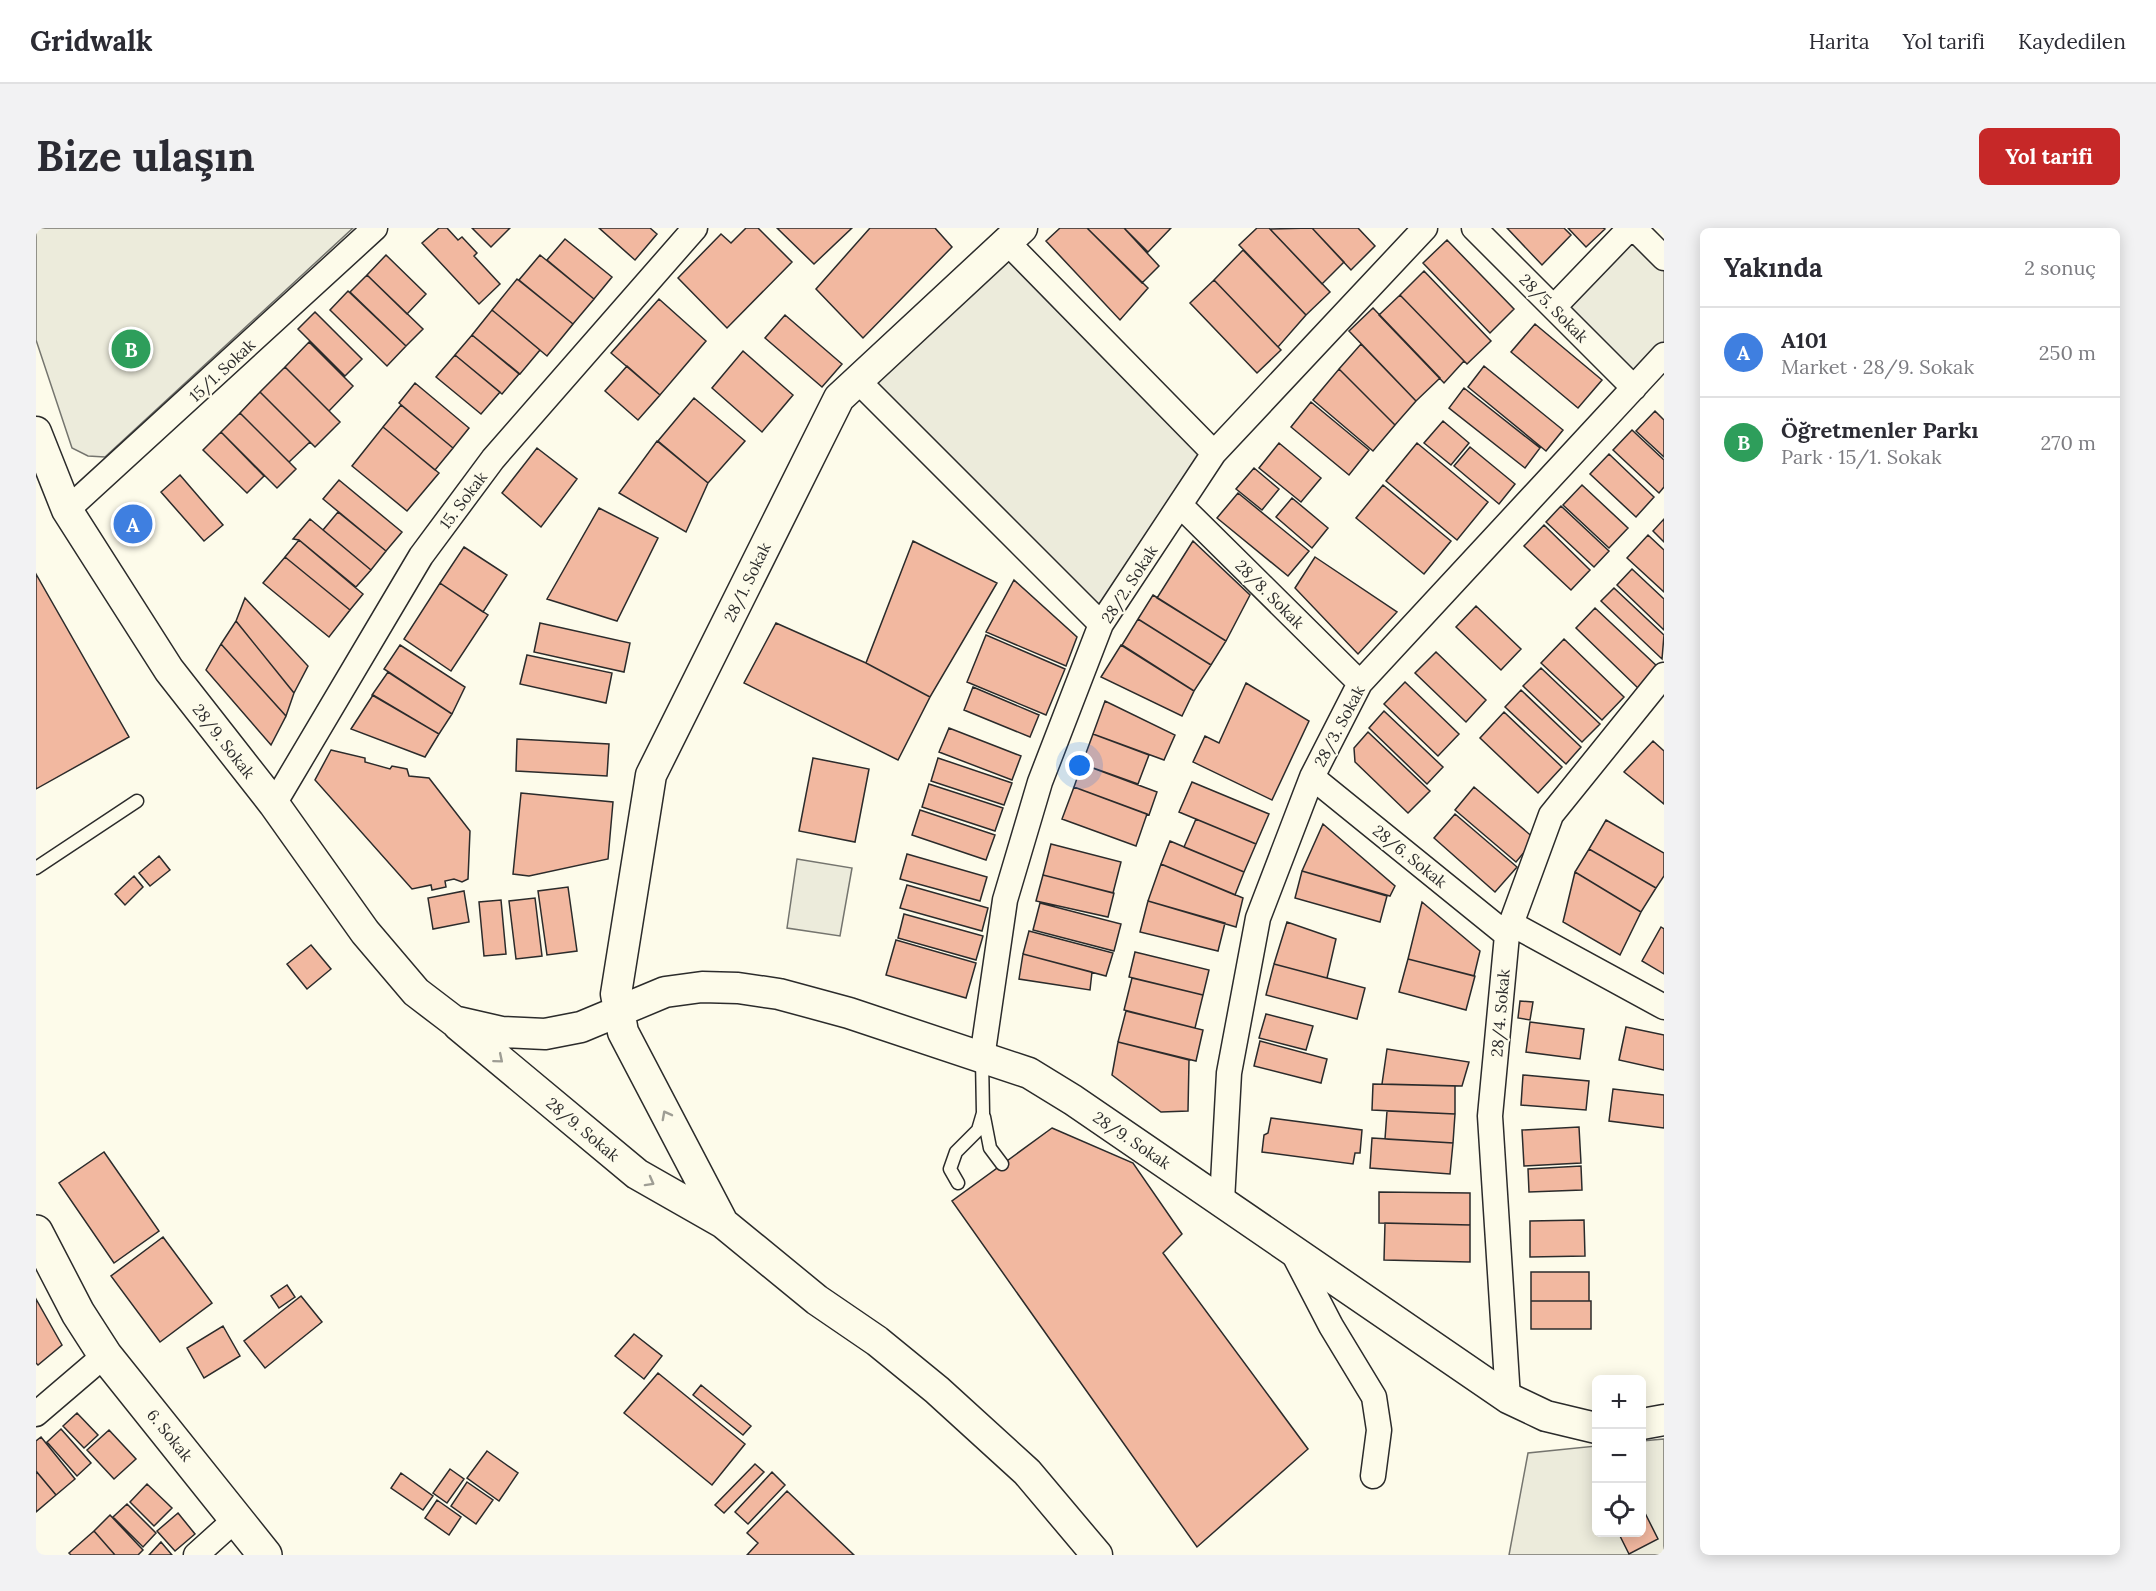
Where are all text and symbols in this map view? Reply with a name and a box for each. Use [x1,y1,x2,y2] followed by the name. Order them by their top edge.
[30,23,153,59] text: Gridwalk
[1809,28,1870,55] text: Harita
[1903,28,1985,55] text: Yol tarifi
[2018,28,2126,55] text: Kaydedilen
[1979,128,2120,185] button: Yol tarifi
[36,129,255,183] text: Bize ulaşın
[1724,251,1823,284] text: Yakında
[2024,255,2096,280] text: 2 sonuç
[1515,270,1593,347] street label: 28/5. Sokak
[112,326,151,372] pin: B
[1781,326,1828,354] text: A101
[185,334,260,406] street label: 15/1. Sokak
[1737,340,1750,365] text: A
[2039,340,2096,365] text: 250 m
[1781,354,1974,379] text: Market · 28/9. Sokak
[1781,416,1979,444] text: Öğretmenler Parkı
[1737,430,1750,455] text: B
[2040,430,2096,455] text: 270 m
[1781,444,1942,469] text: Park · 15/1. Sokak
[435,467,491,533] street label: 15. Sokak
[114,502,152,546] pin: A
[719,539,776,625] street label: 28/1. Sokak
[1096,541,1163,627] street label: 28/2. Sokak
[1231,555,1309,634] street label: 28/8. Sokak
[1309,682,1370,770] street label: 28/3. Sokak
[188,700,260,783] street label: 28/9. Sokak
[1065,751,1094,780] your location
[1368,820,1451,893] street label: 28/6. Sokak
[1486,968,1515,1058] street label: 28/4. Sokak
[492,1051,503,1062] one-way arrow
[542,1093,624,1166] street label: 28/9. Sokak
[1089,1107,1175,1174] street label: 28/9. Sokak
[662,1111,673,1122] one-way arrow
[644,1175,654,1186] one-way arrow
[1592,1375,1646,1537] map controls
[1592,1375,1646,1429] button: +
[143,1405,197,1465] street label: 6. Sokak
[1592,1429,1646,1483] button: −
[1592,1483,1646,1537] button: locate

